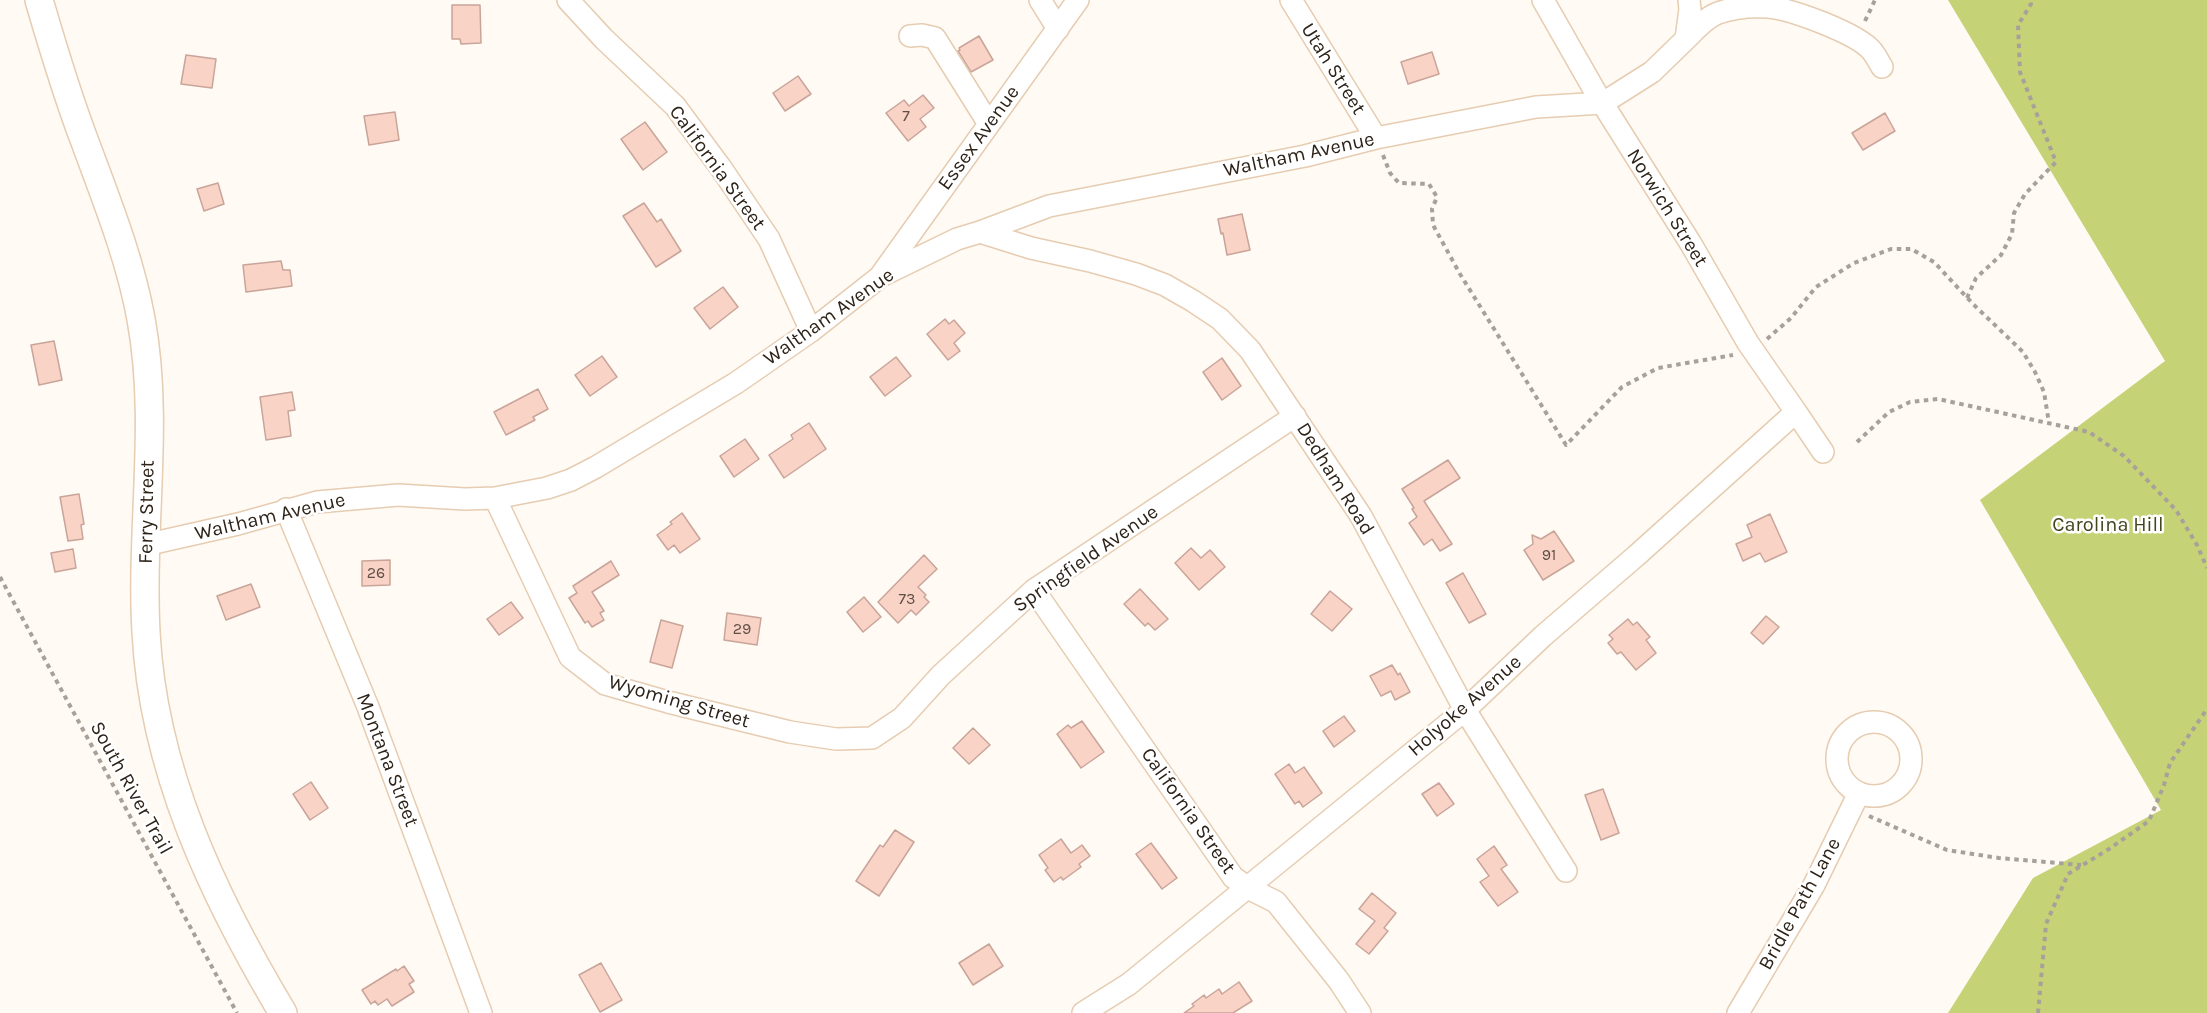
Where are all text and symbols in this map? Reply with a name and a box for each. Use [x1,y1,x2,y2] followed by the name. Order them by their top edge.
[1295,19,1371,119] street label: Utah Street
[933,81,1025,195] street label: Essex Avenue
[664,101,770,235] street label: California Street
[902,106,910,126] house number: 7
[1221,127,1377,183] street label: Waltham Avenue
[1621,145,1713,271] street label: Norwich Street
[759,263,899,371] street label: Waltham Avenue
[1291,418,1379,540] street label: Dedham Road
[134,460,160,564] street label: Ferry Street
[192,488,348,546] street label: Waltham Avenue
[1009,500,1163,618] street label: Springfield Avenue
[2052,513,2164,537] park label: Carolina Hill
[1542,545,1556,565] house number: 91
[367,563,385,583] house number: 26
[899,589,915,609] house number: 73
[733,619,751,639] house number: 29
[1403,650,1527,762] street label: Holyoke Avenue
[606,670,752,734] street label: Wyoming Street
[350,690,424,830] street label: Montana Street
[85,717,177,859] street label: South River Trail
[1136,743,1240,879] street label: California Street
[1754,834,1846,974] street label: Bridle Path Lane

